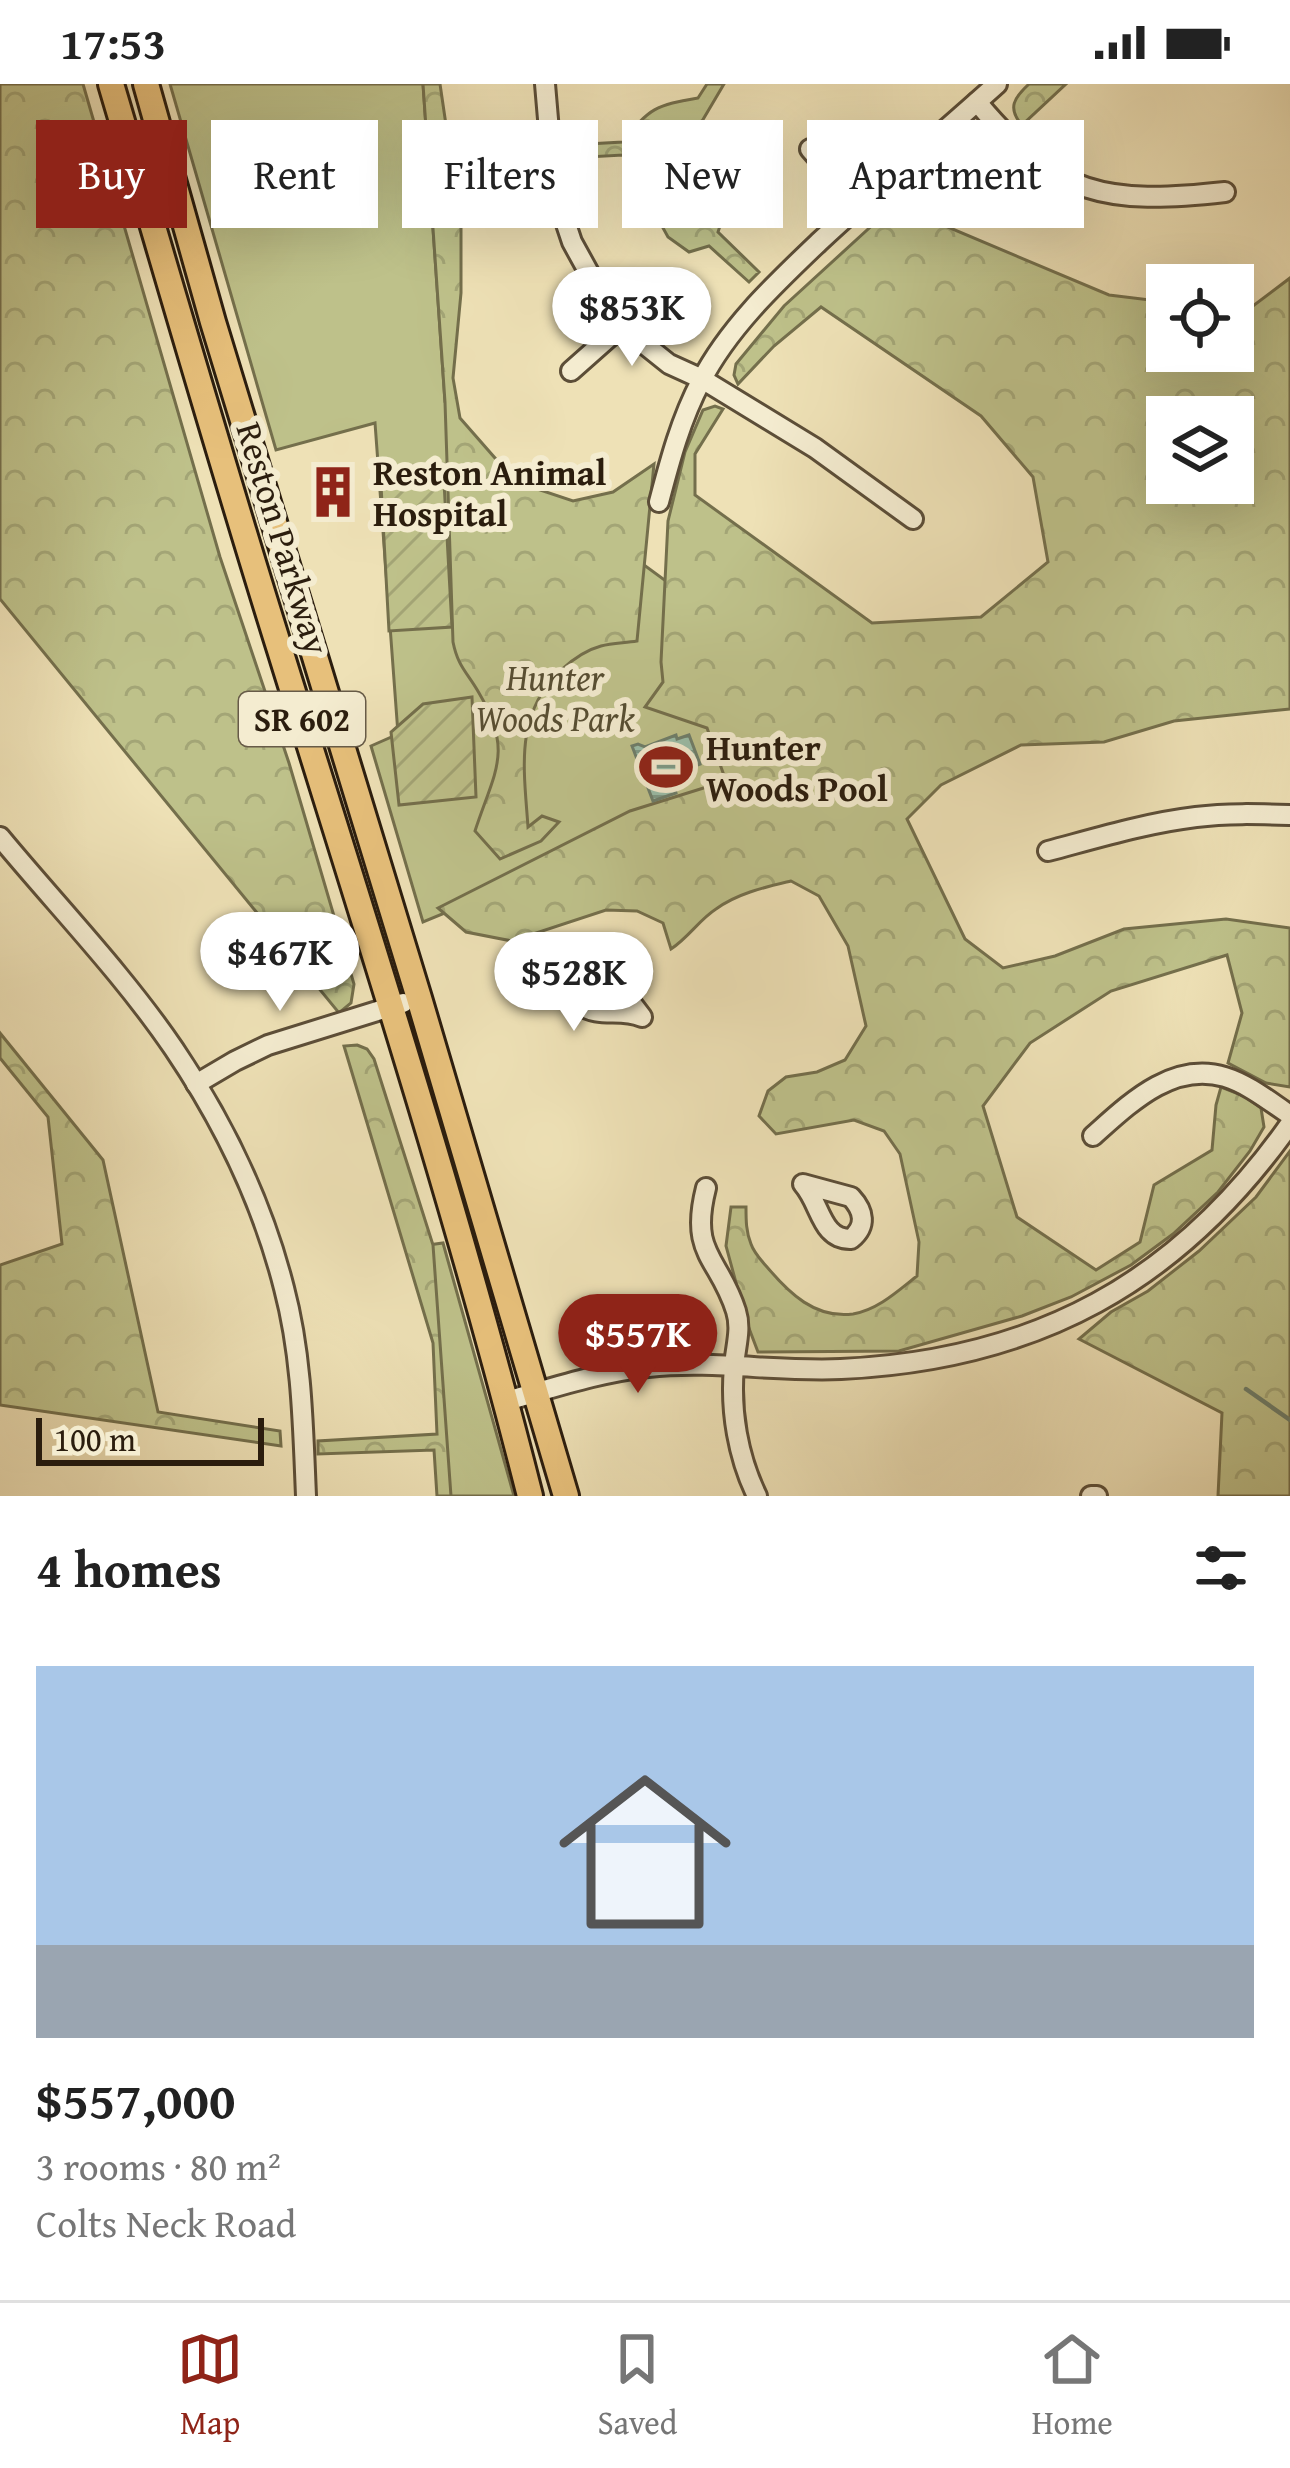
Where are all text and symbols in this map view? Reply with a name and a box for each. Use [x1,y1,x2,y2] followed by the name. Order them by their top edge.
[60,10,166,75] text: 17:53
[36,120,187,228] chip: Buy
[211,120,378,228] chip: Rent
[402,120,598,228] chip: Filters
[622,120,783,228] chip: New
[807,120,1084,228] chip: Apartment
[1146,264,1254,504] map controls
[1146,264,1254,372] button: locate
[548,267,716,369] pin: $853K
[579,277,685,334] text: $853K
[1146,396,1254,504] button: layers
[223,415,345,661] street label: Reston Parkway
[373,445,606,539] place label: Reston Animal Hospital
[304,463,362,521] building icon: Reston Animal Hospital
[475,650,635,744] park label: Hunter Woods Park
[239,692,365,746] road number: SR 602
[706,720,888,814] place label: Hunter Woods Pool
[637,738,695,796] sports icon: Hunter Woods Pool
[196,912,364,1014] pin: $467K
[227,922,333,979] text: $467K
[490,932,658,1034] pin: $528K
[521,942,627,999] text: $528K
[554,1294,722,1396] pin: $557K
[585,1304,691,1361] text: $557K
[36,1412,264,1465] scale bar
[54,1415,136,1463] text: 100 m
[36,1531,222,1606] text: 4 homes
[1188,1535,1254,1601] icon: filters
[537,1744,753,1960] icon: home
[36,2062,235,2137] text: $557,000
[36,2137,281,2194] text: 3 rooms · 80 m²
[36,2194,296,2251] text: Colts Neck Road
[177,2326,243,2446] tab: Map
[597,2326,677,2446] tab: Saved
[1032,2326,1113,2446] tab: Home

